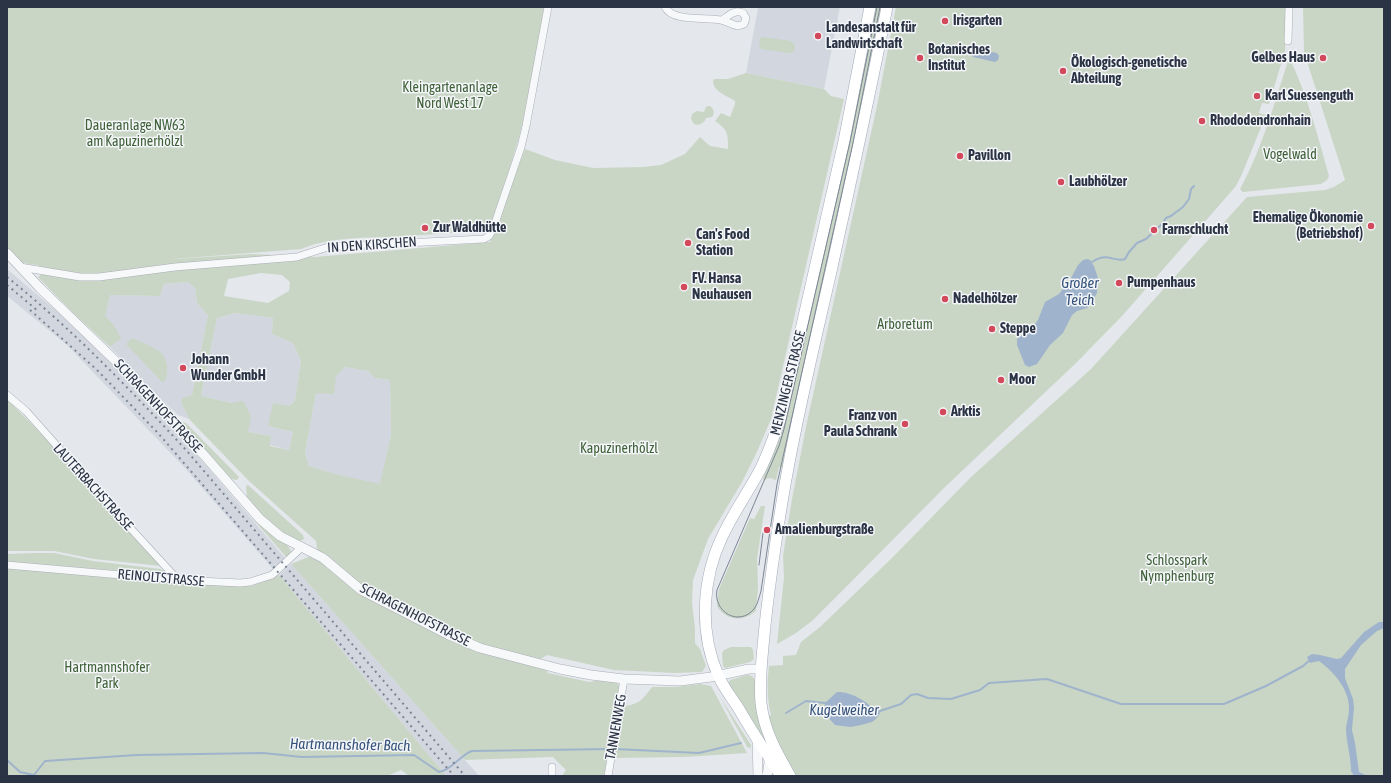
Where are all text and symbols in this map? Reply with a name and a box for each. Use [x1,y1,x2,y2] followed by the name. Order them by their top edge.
[953,13,1002,29] place label: Irisgarten
[940,16,950,26] marker: Irisgarten
[826,20,916,52] place label: Landesanstalt für Landwirtschaft
[813,31,823,41] marker: Landesanstalt für Landwirtschaft
[928,42,990,74] place label: Botanisches Institut
[1251,50,1315,66] place label: Gelbes Haus
[915,53,925,63] marker: Botanisches Institut
[1318,53,1328,63] marker: Gelbes Haus
[1071,55,1187,88] place label: Ökologisch-genetische Abteilung
[1058,66,1068,76] marker: Ökologisch-genetische Abteilung
[402,80,498,112] park label: Kleingartenanlage Nord West 17
[1265,88,1353,104] place label: Karl Suessenguth
[1252,91,1262,101] marker: Karl Suessenguth
[1210,113,1311,129] place label: Rhododendronhain
[1197,116,1207,126] marker: Rhododendronhain
[85,118,185,150] park label: Daueranlage NW63 am Kapuzinerhölzl
[1263,147,1317,163] park label: Vogelwald
[968,148,1011,164] place label: Pavillon
[955,151,965,161] marker: Pavillon
[1069,174,1127,190] place label: Laubhölzer
[1056,177,1066,187] marker: Laubhölzer
[1253,210,1363,242] place label: Ehemalige Ökonomie (Betriebshof)
[433,220,506,236] place label: Zur Waldhütte
[1366,221,1376,231] marker: Ehemalige Ökonomie (Betriebshof)
[1162,222,1228,238] place label: Farnschlucht
[420,223,430,233] marker: Zur Waldhütte
[1149,225,1159,235] marker: Farnschlucht
[696,227,750,260] place label: Can's Food Station
[327,233,417,257] street label: IN DEN KIRSCHEN
[683,238,693,248] marker: Can's Food Station
[692,271,752,304] place label: FV. Hansa Neuhausen
[1061,274,1099,309] water label: Großer Teich
[1127,275,1195,291] place label: Pumpenhaus
[1114,278,1124,288] marker: Pumpenhaus
[679,282,689,292] marker: FV. Hansa Neuhausen
[953,291,1017,307] place label: Nadelhölzer
[940,294,950,304] marker: Nadelhölzer
[877,317,933,333] park label: Arboretum
[1000,321,1036,337] place label: Steppe
[987,324,997,334] marker: Steppe
[767,329,809,437] street label: MENZINGER STRASSE
[191,352,266,384] place label: Johann Wunder GmbH
[110,356,206,456] street label: SCHRAGENHOFSTRASSE
[178,363,188,373] marker: Johann Wunder GmbH
[1009,372,1036,388] place label: Moor
[996,375,1006,385] marker: Moor
[951,404,980,420] place label: Arktis
[938,407,948,417] marker: Arktis
[824,408,897,440] place label: Franz von Paula Schrank
[900,419,910,429] marker: Franz von Paula Schrank
[50,440,136,534] street label: LAUTERBACHSTRASSE
[580,441,658,457] park label: Kapuzinerhölzl
[775,522,874,538] place label: Amalienburgstraße
[762,525,772,535] marker: Amalienburgstraße
[1140,553,1214,586] park label: Schlosspark Nymphenburg
[117,566,205,590] street label: REINOLTSTRASSE
[357,580,473,650] street label: SCHRAGENHOFSTRASSE
[64,660,150,692] park label: Hartmannshofer Park
[602,693,630,761] street label: TANNENWEG
[809,701,879,719] water label: Kugelweiher
[290,735,410,755] water label: Hartmannshofer Bach

